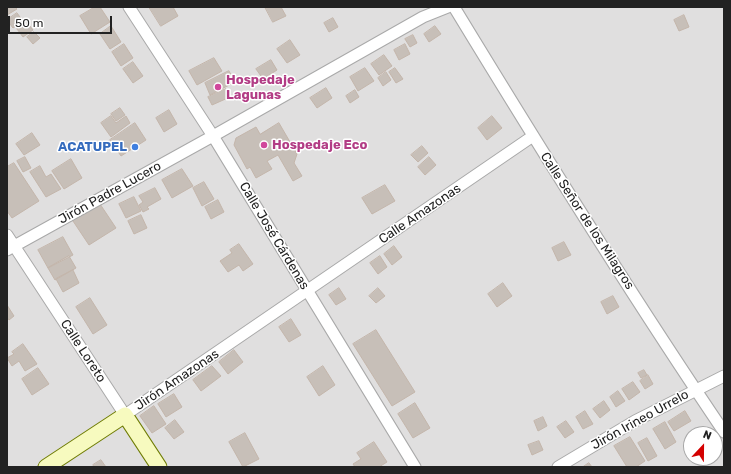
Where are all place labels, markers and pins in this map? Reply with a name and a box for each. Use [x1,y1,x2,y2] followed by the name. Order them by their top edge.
[226,72,295,103] place label: Hospedaje Lagunas
[213,82,223,92] marker: Hospedaje Lagunas
[272,137,367,153] place label: Hospedaje Eco
[58,139,127,155] place label: ACATUPEL
[259,140,269,150] marker: Hospedaje Eco
[130,142,140,152] marker: ACATUPEL

